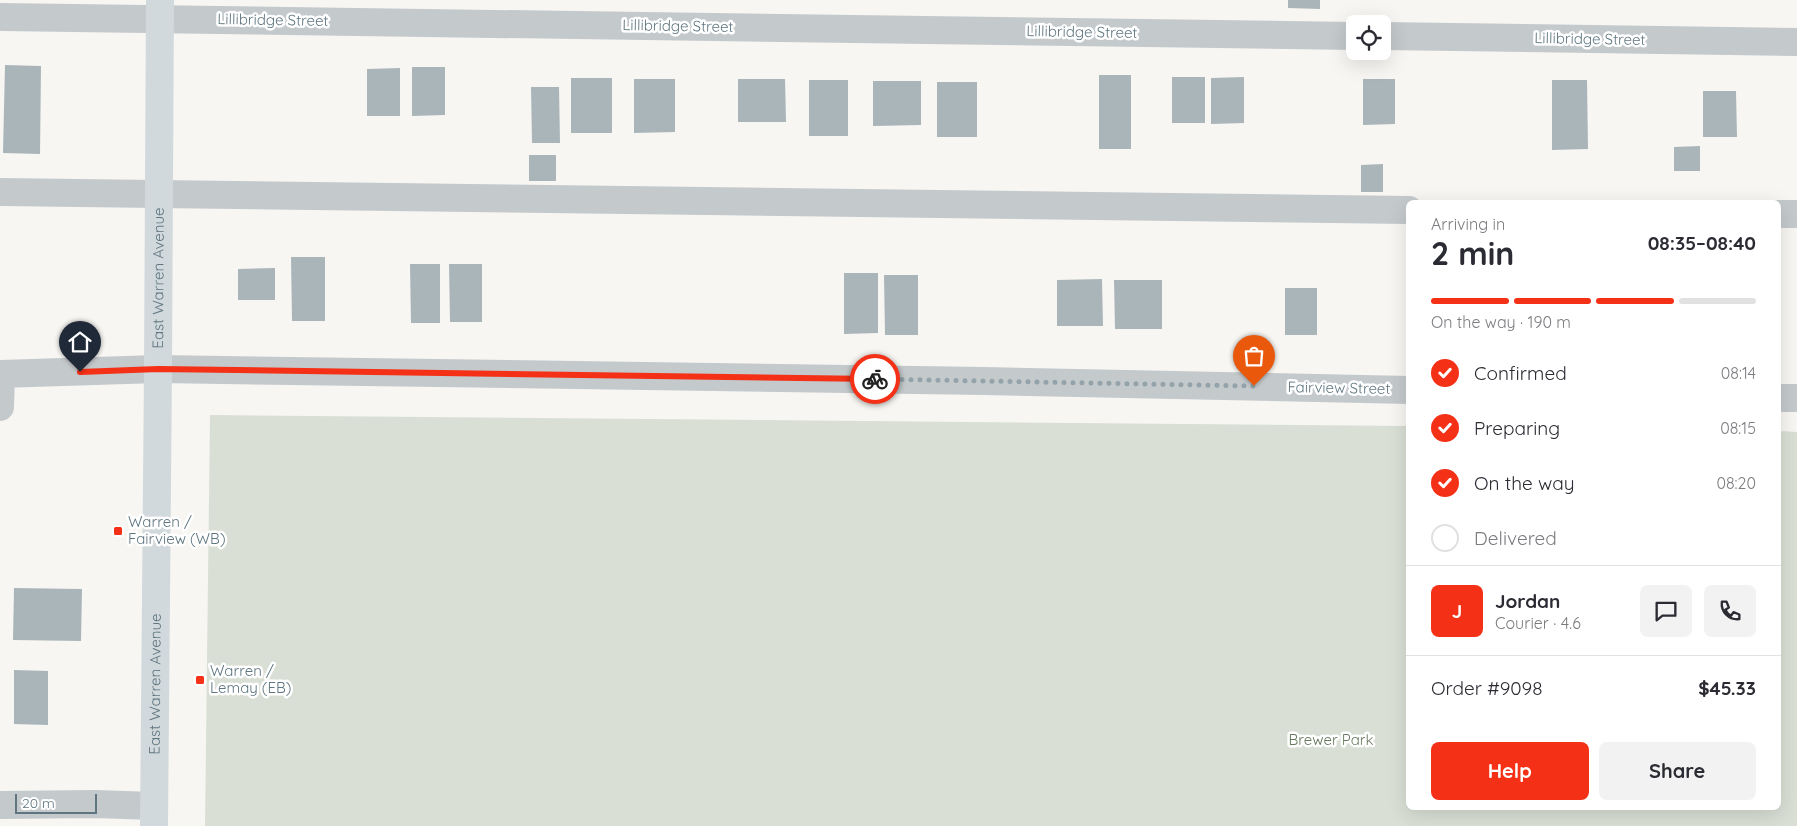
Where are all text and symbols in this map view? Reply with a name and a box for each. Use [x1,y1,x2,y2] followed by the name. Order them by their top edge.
[217,9,329,30] street label: Lillibridge Street
[622,15,734,36] street label: Lillibridge Street
[1346,15,1391,60] map controls
[1346,15,1391,60] button: locate
[1026,21,1138,42] street label: Lillibridge Street
[1534,28,1646,49] street label: Lillibridge Street
[148,207,168,349] street label: East Warren Avenue
[1431,214,1505,234] text: Arriving in
[1648,231,1756,255] text: 08:35–08:40
[1431,233,1514,273] text: 2 min
[1431,312,1571,332] text: On the way · 190 m
[59,321,101,372] pin
[66,328,94,356] icon: home
[1233,335,1275,386] pin
[1240,342,1268,370] icon: bag
[850,354,900,404] courier
[1431,359,1459,387] icon: check
[1474,361,1567,385] text: Confirmed
[1721,363,1756,383] text: 08:14
[861,365,889,393] icon: bike
[1287,377,1391,398] street label: Fairview Street
[1431,414,1459,442] icon: check
[1474,416,1560,440] text: Preparing
[1720,418,1756,438] text: 08:15
[1431,469,1459,497] icon: check
[1474,471,1575,495] text: On the way
[1716,473,1756,493] text: 08:20
[128,512,226,548] place label: Warren / Fairview (WB)
[112,525,124,537] marker: Warren / Fairview (WB)
[1474,526,1557,550] text: Delivered
[1640,585,1692,637] button: chat
[1704,585,1756,637] button: phone
[1495,589,1560,613] text: Jordan
[1452,599,1462,623] text: J
[145,613,165,755] street label: East Warren Avenue
[1495,613,1581,633] text: Courier · 4.6
[210,661,291,697] place label: Warren / Lemay (EB)
[194,674,206,686] marker: Warren / Lemay (EB)
[1431,676,1542,700] text: Order #9098
[1698,676,1756,700] text: $45.33
[1288,730,1374,749] park label: Brewer Park
[1431,742,1589,800] button: Help
[1599,742,1756,800] button: Share
[15,791,98,814] scale bar
[22,794,55,812] text: 20 m

